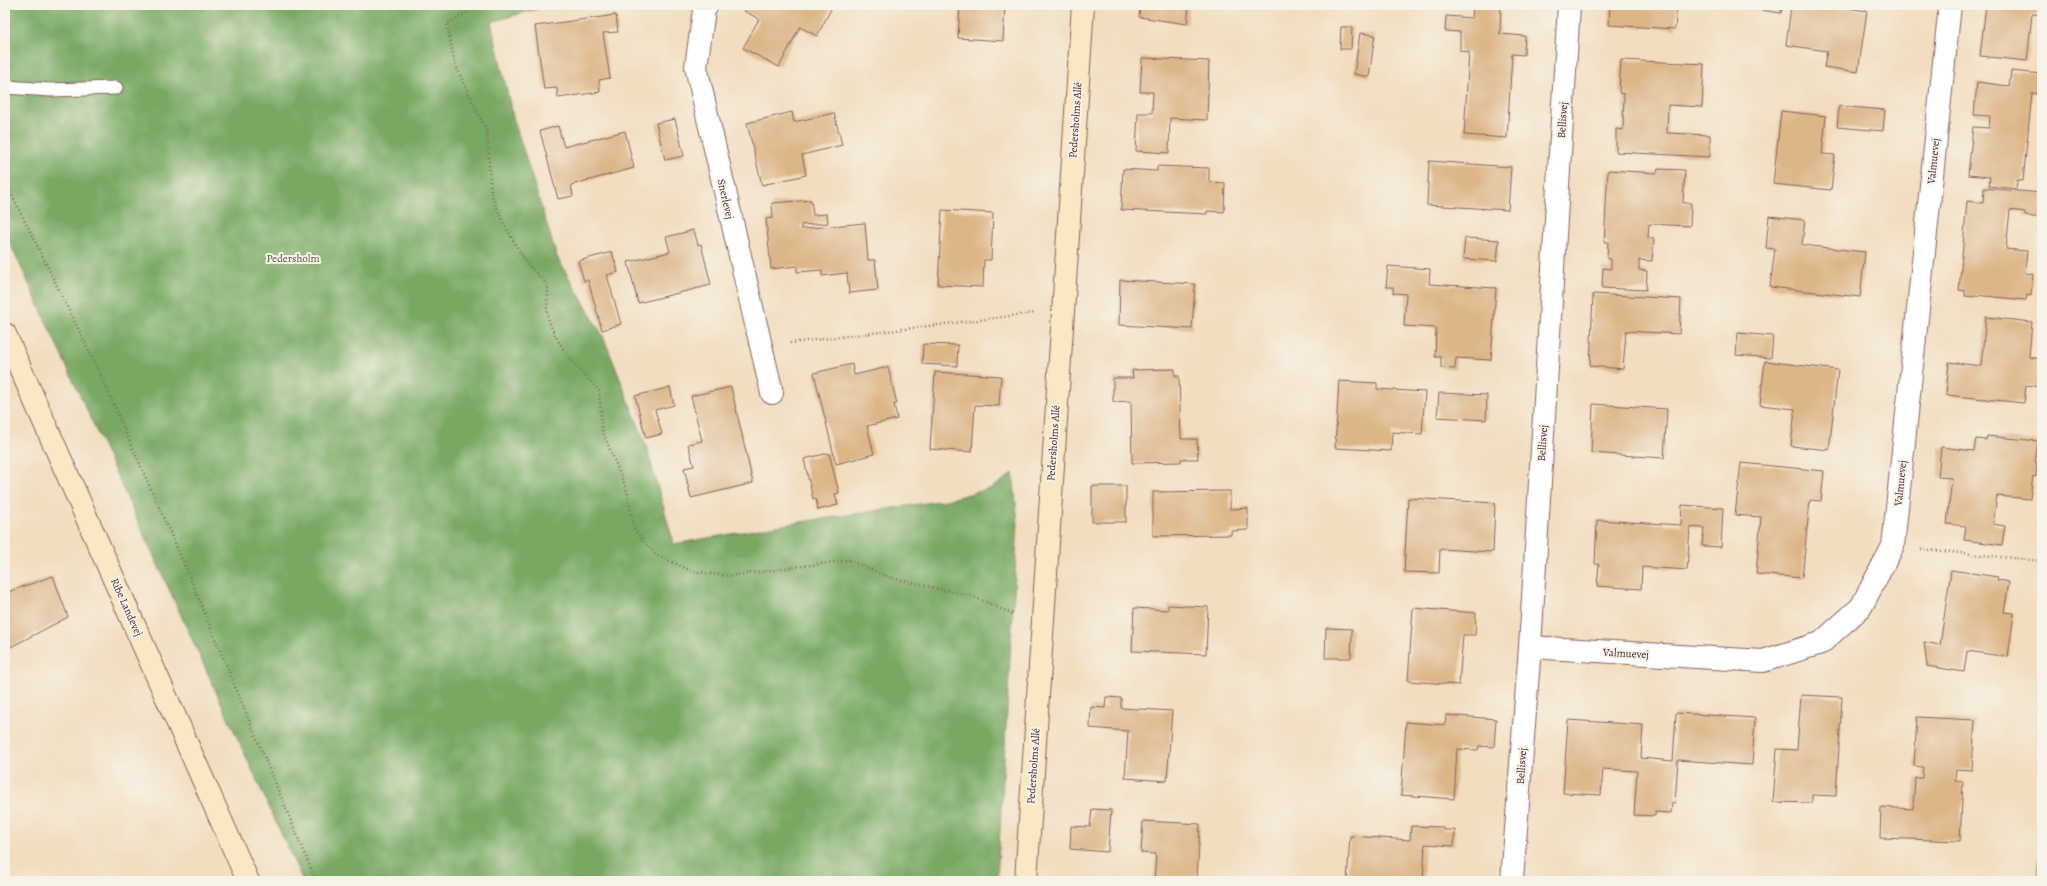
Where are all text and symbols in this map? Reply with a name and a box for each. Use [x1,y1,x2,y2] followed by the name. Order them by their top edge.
[1065,81,1086,159] street label: Pedersholms Allé
[1554,101,1571,139] street label: Bellisvej
[1924,137,1943,186] street label: Valmuevej
[714,177,737,221] street label: Snerlevej
[266,251,320,266] park label: Pedersholm
[1043,404,1064,482] street label: Pedersholms Allé
[1534,424,1551,462] street label: Bellisvej
[1891,459,1910,508] street label: Valmuevej
[107,576,146,639] street label: Ribe Landevej
[1602,645,1649,662] street label: Valmuevej
[1023,727,1044,805] street label: Pedersholms Allé
[1513,747,1530,785] street label: Bellisvej

